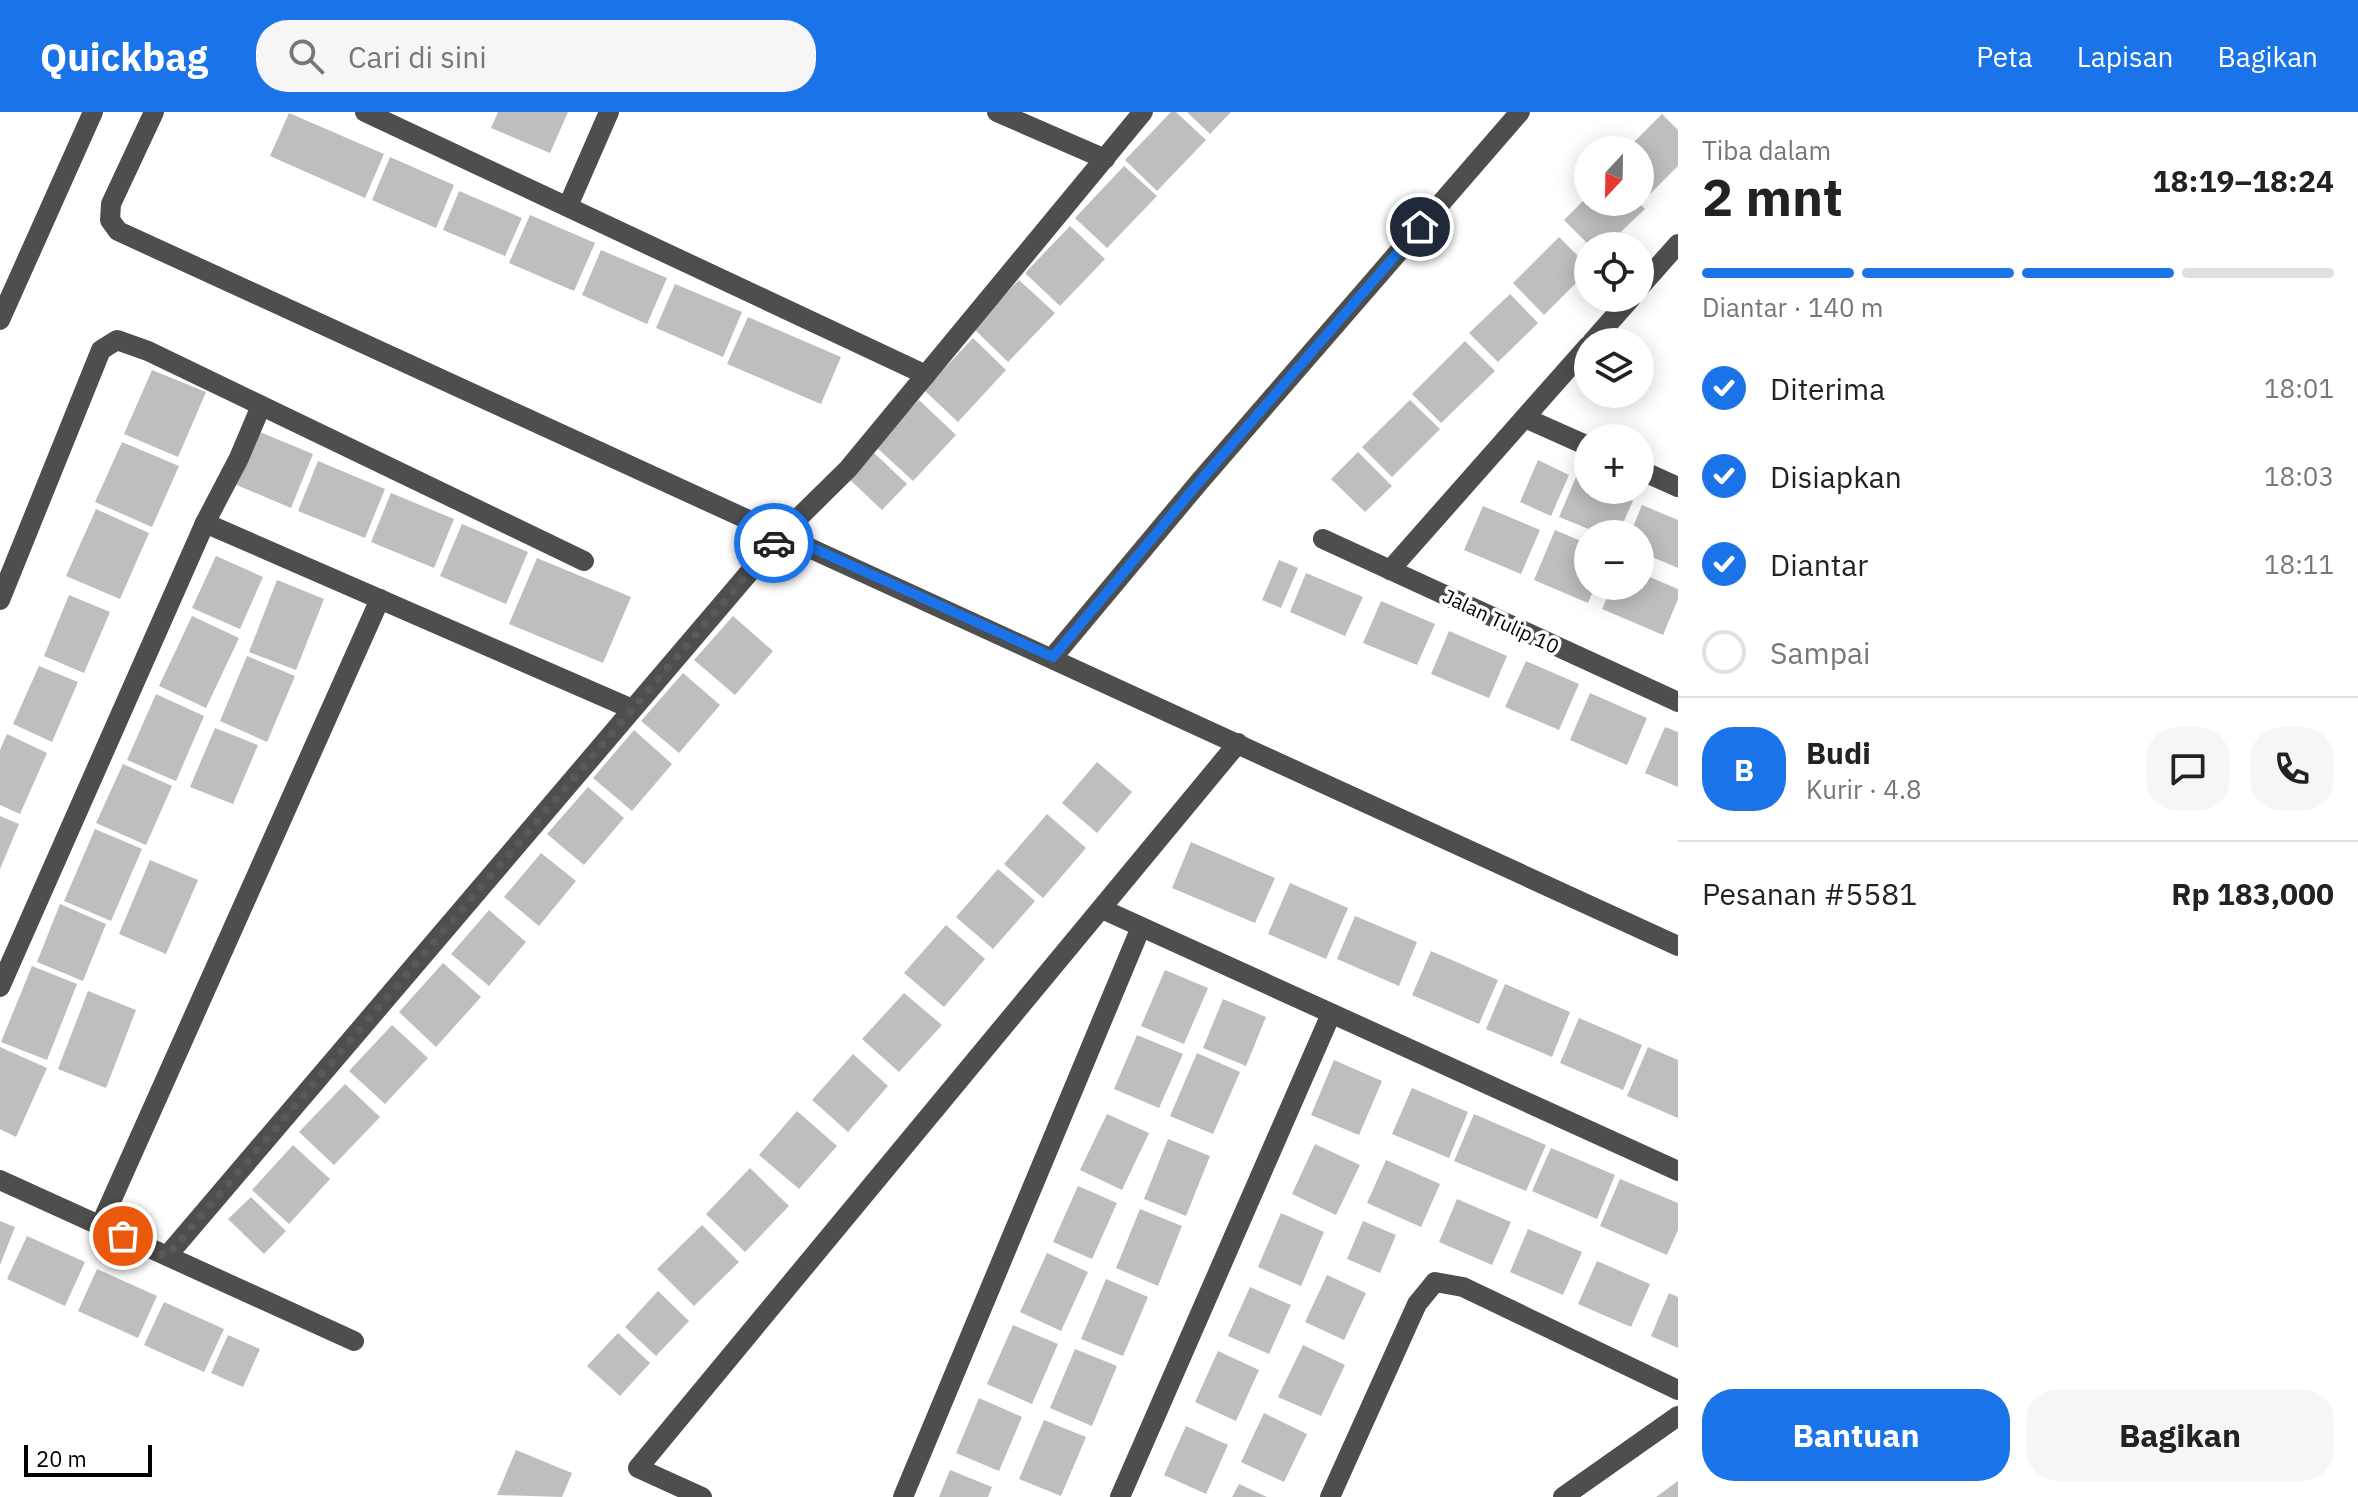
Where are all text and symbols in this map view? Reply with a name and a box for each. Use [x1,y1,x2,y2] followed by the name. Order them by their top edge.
[256,20,816,92] search box
[40,32,208,81] text: Quickbag
[284,34,328,78] icon: search
[348,37,487,76] text: Cari di sini
[1976,38,2033,75] text: Peta
[2077,38,2174,75] text: Lapisan
[2218,38,2318,75] text: Bagikan
[1702,133,1831,167] text: Tiba dalam
[1574,136,1654,216] north arrow
[1574,136,1654,600] map controls
[2153,161,2334,200] text: 18:19–18:24
[1702,163,1843,230] text: 2 mnt
[1386,193,1454,261] pin
[1398,205,1442,249] icon: home
[1574,232,1654,312] button: locate
[1702,290,1884,324] text: Diantar · 140 m
[1574,328,1654,408] button: layers
[1702,366,1746,410] icon: check
[1770,369,1885,408] text: Diterima
[2264,371,2334,405] text: 18:01
[1574,424,1654,504] button: +
[1702,454,1746,498] icon: check
[1770,457,1902,496] text: Disiapkan
[2264,459,2334,493] text: 18:03
[734,503,814,583] courier
[1574,520,1654,600] button: −
[752,521,796,565] icon: car
[1702,542,1746,586] icon: check
[1770,545,1868,584] text: Diantar
[2264,547,2334,581] text: 18:11
[1438,582,1564,660] street label: Jalan Tulip 10
[1770,633,1871,672] text: Sampai
[2146,727,2230,811] button: chat
[2250,727,2334,811] button: phone
[1806,733,1871,772] text: Budi
[1734,750,1754,789] text: B
[1806,772,1922,806] text: Kurir · 4.8
[1702,874,1917,913] text: Pesanan #5581
[2171,874,2334,913] text: Rp 183,000
[89,1202,157,1270] pin
[101,1214,145,1258] icon: bag
[1702,1389,2010,1481] button: Bantuan
[2026,1389,2334,1481] button: Bagikan
[24,1441,152,1477] scale bar
[36,1444,87,1473] text: 20 m

